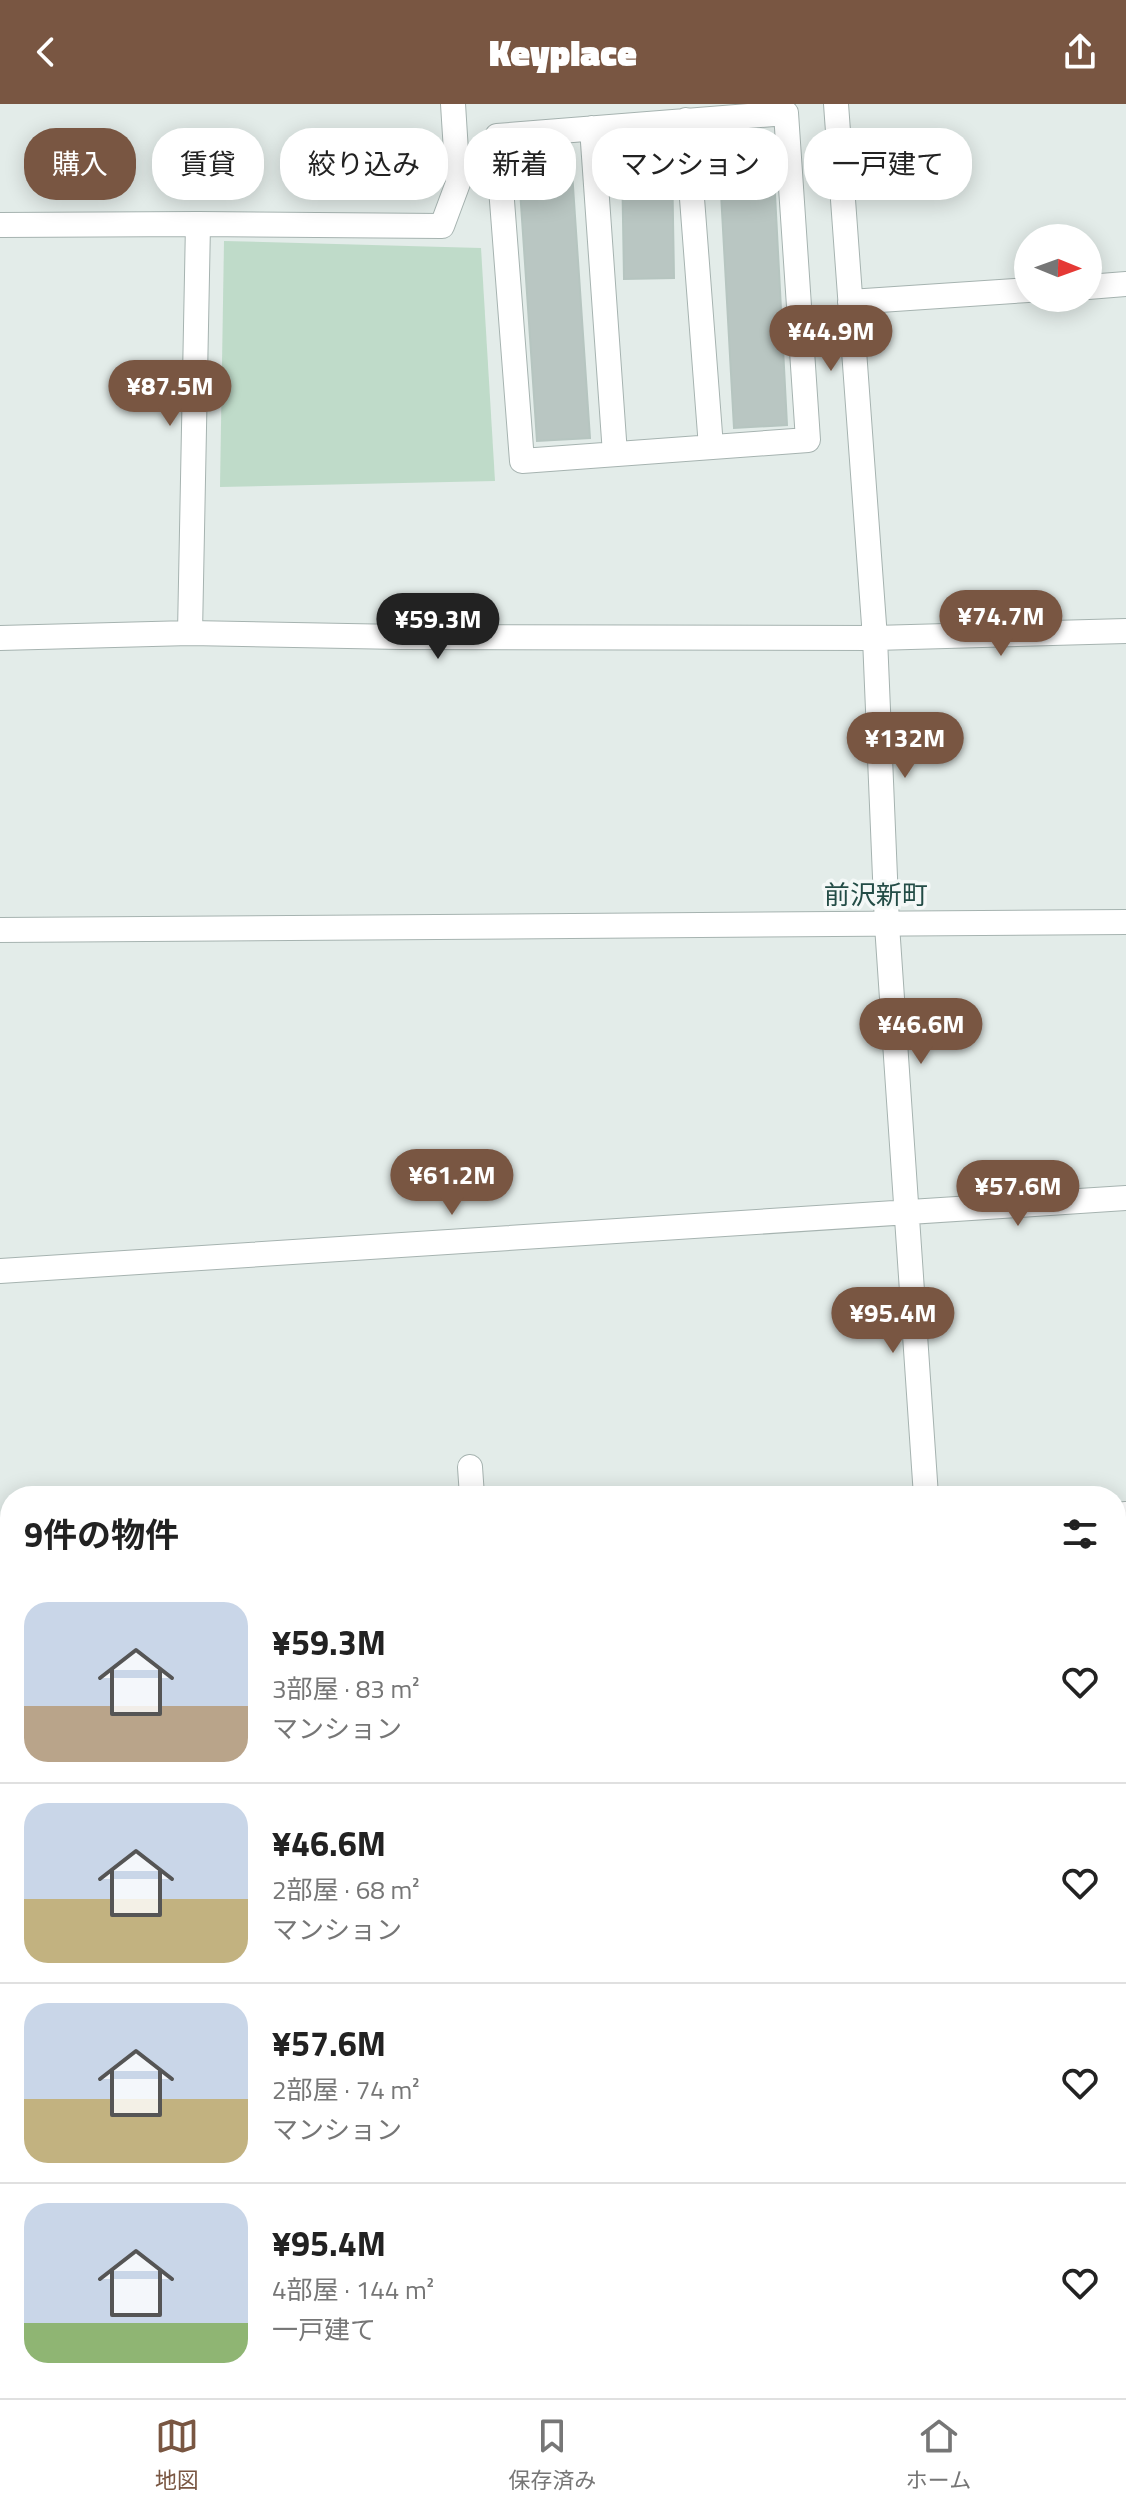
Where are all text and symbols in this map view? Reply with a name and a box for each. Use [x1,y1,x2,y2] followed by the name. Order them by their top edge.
[489,25,637,80] text: Keyplace
[24,30,68,74] icon: back
[1058,30,1102,74] icon: share
[24,128,136,200] chip: 購入
[152,128,264,200] chip: 賃貸
[280,128,448,200] chip: 絞り込み
[464,128,576,200] chip: 新着
[592,128,788,200] chip: マンション
[804,128,972,200] chip: 一戸建て
[1014,224,1102,312] north arrow
[1014,224,1102,312] map controls
[766,305,896,373] pin: ¥44.9M
[787,311,875,350] text: ¥44.9M
[105,360,235,428] pin: ¥87.5M
[126,366,214,405] text: ¥87.5M
[936,590,1066,658] pin: ¥74.7M
[373,593,503,661] pin: ¥59.3M
[957,596,1045,635] text: ¥74.7M
[394,599,482,638] text: ¥59.3M
[849,712,961,780] pin: ¥132M
[865,718,945,757] text: ¥132M
[824,875,928,914] district label: 前沢新町
[856,998,986,1066] pin: ¥46.6M
[877,1004,965,1043] text: ¥46.6M
[387,1149,517,1217] pin: ¥61.2M
[408,1155,496,1194] text: ¥61.2M
[953,1160,1083,1228] pin: ¥57.6M
[974,1166,1062,1205] text: ¥57.6M
[828,1287,958,1355] pin: ¥95.4M
[849,1293,937,1332] text: ¥95.4M
[24,1508,179,1560] text: 9件の物件
[1058,1512,1102,1556] icon: filters
[272,1616,386,1668] text: ¥59.3M
[88,1634,184,1730] icon: home
[1058,1660,1102,1704] icon: heart
[272,1669,420,1708] text: 3部屋 · 83 m²
[272,1709,402,1748] text: マンション
[272,1817,386,1869] text: ¥46.6M
[88,1835,184,1931] icon: home
[1058,1861,1102,1905] icon: heart
[272,1870,420,1909] text: 2部屋 · 68 m²
[272,1910,402,1949] text: マンション
[272,2017,386,2069] text: ¥57.6M
[88,2035,184,2131] icon: home
[1058,2061,1102,2105] icon: heart
[272,2070,420,2109] text: 2部屋 · 74 m²
[272,2110,402,2149] text: マンション
[272,2217,386,2269] text: ¥95.4M
[88,2235,184,2331] icon: home
[1058,2261,1102,2305] icon: heart
[272,2270,434,2309] text: 4部屋 · 144 m²
[272,2310,376,2349] text: 一戸建て
[155,2414,199,2497] tab: 地図
[508,2414,596,2497] tab: 保存済み
[906,2414,971,2497] tab: ホーム

